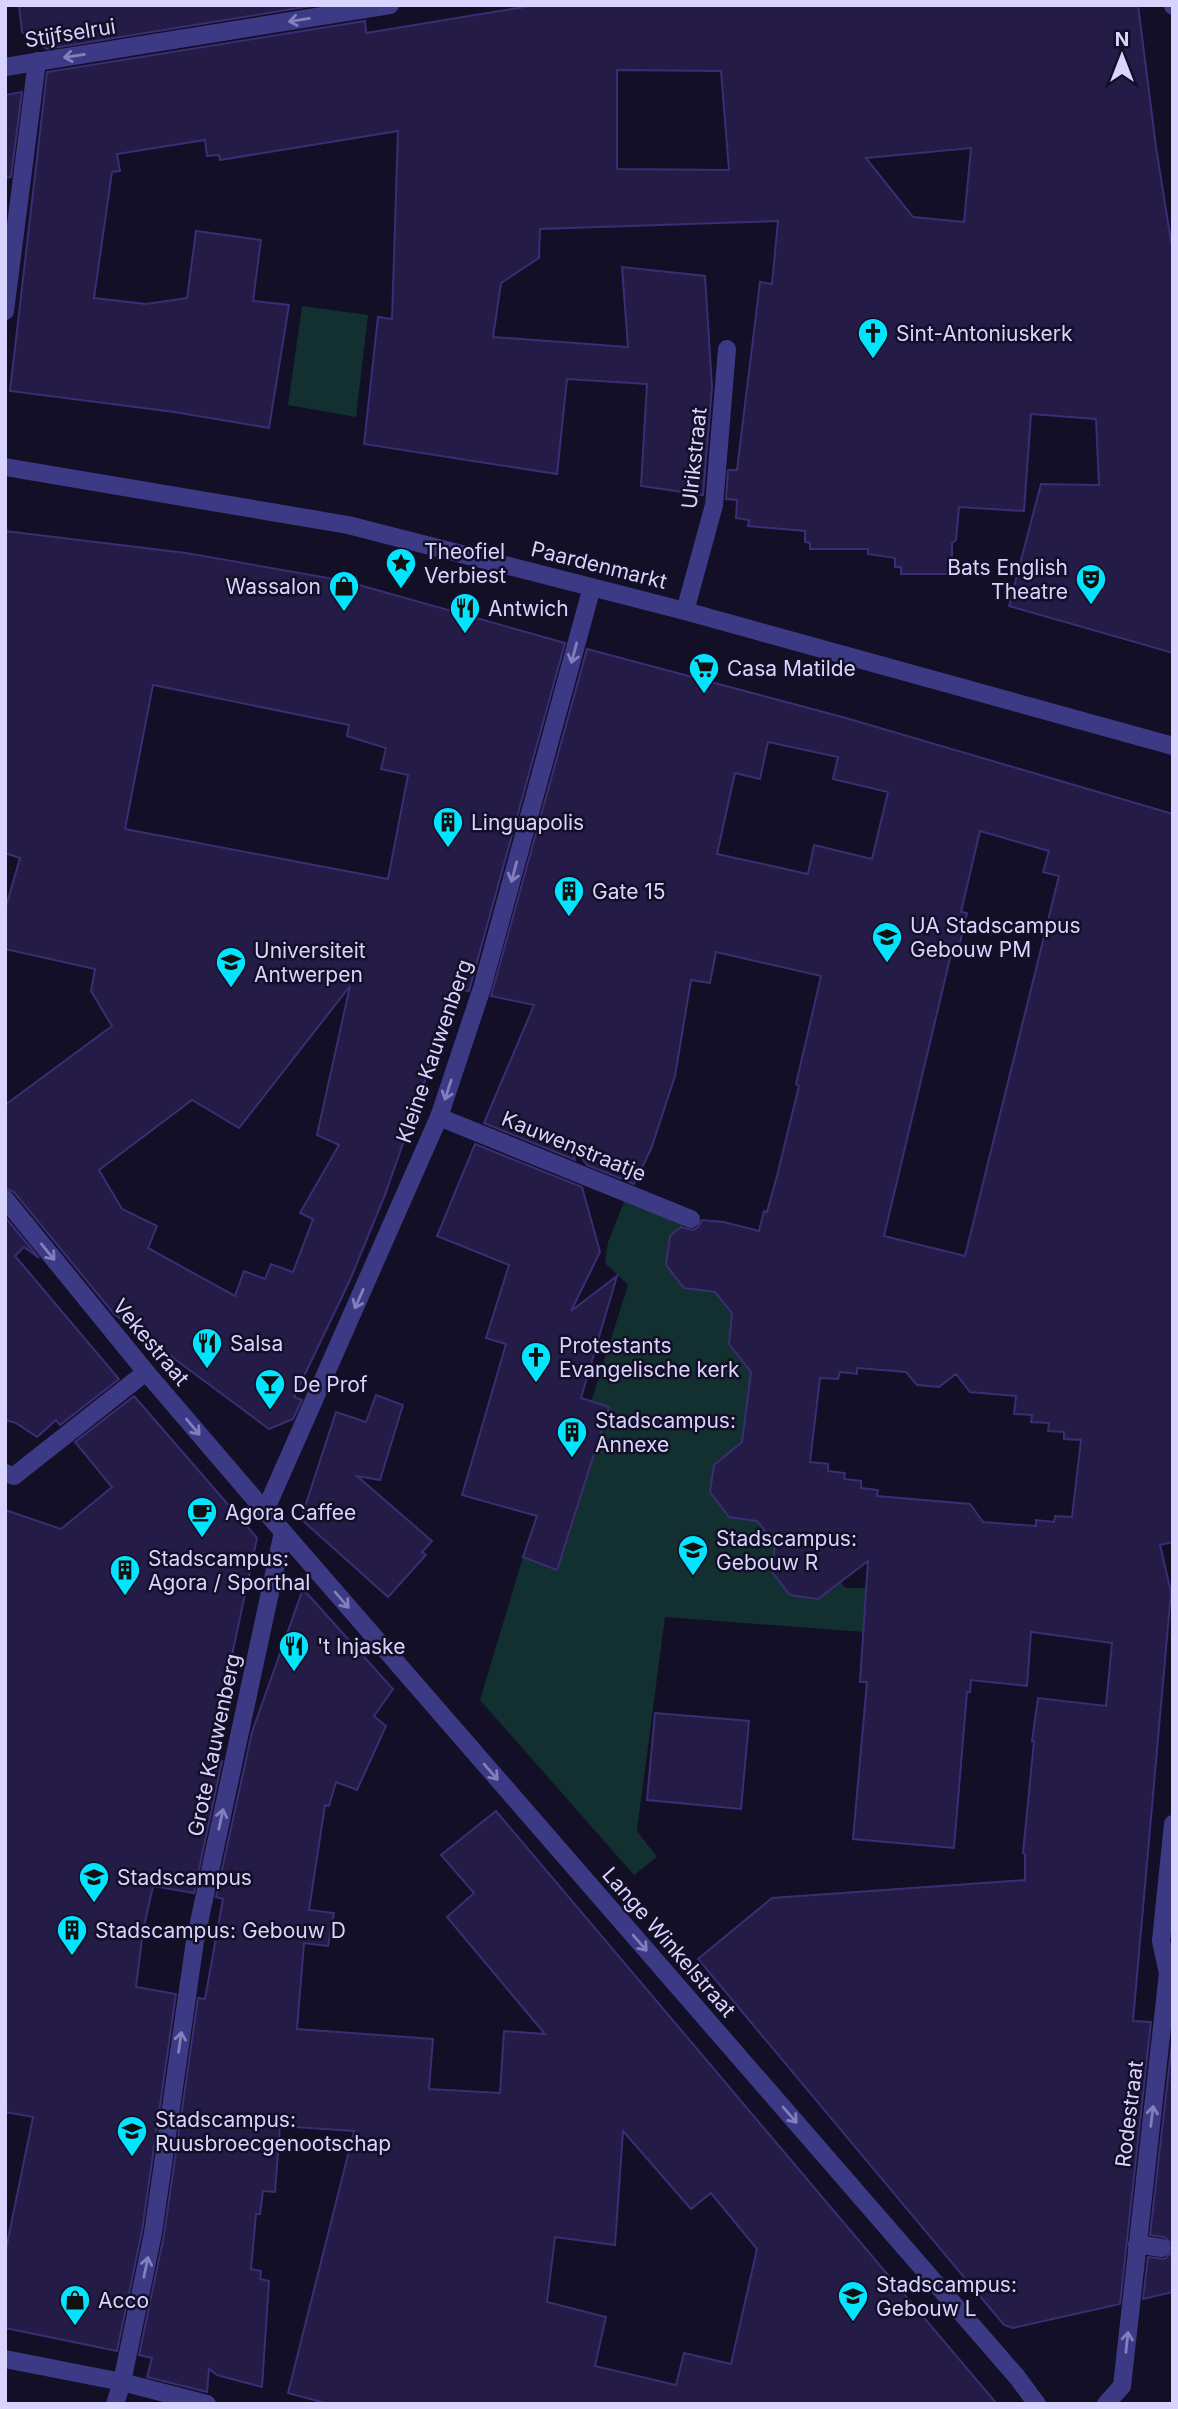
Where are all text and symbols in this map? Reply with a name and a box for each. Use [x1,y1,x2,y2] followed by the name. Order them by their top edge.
[23,13,117,53] street label: Stijfselrui
[288,14,311,27] one-way arrow
[1087,21,1157,91] north arrow
[1115,28,1129,51] text: N
[63,49,86,62] one-way arrow
[856,316,890,360] church icon: Sint-Antoniuskerk
[896,321,1073,346] place label: Sint-Antoniuskerk
[676,406,712,510] street label: Ulrikstraat
[529,536,670,594] street label: Paardenmarkt
[424,539,506,588] place label: Theofiel Verbiest
[384,546,418,590] place icon: Theofiel Verbiest
[947,555,1068,604] place label: Bats English Theatre
[1074,562,1108,606] theatre icon: Bats English Theatre
[327,569,361,613] shop icon: Wassalon
[226,574,321,599] place label: Wassalon
[448,591,482,635] restaurant icon: Antwich
[488,596,569,621] place label: Antwich
[566,641,579,663] one-way arrow
[687,651,721,695] supermarket icon: Casa Matilde
[727,656,856,681] place label: Casa Matilde
[431,805,465,849] building icon: Linguapolis
[471,810,584,835] place label: Linguapolis
[507,860,520,883] one-way arrow
[552,874,586,918] building icon: Gate 15
[592,879,666,904] place label: Gate 15
[910,913,1081,962] place label: UA Stadscampus Gebouw PM
[870,920,904,964] school or university icon: UA Stadscampus Gebouw PM
[254,938,366,987] place label: Universiteit Antwerpen
[214,945,248,989] school or university icon: Universiteit Antwerpen
[391,956,477,1146] street label: Kleine Kauwenberg
[441,1079,454,1101] one-way arrow
[498,1106,650,1186] street label: Kauwenstraatje
[40,1242,56,1260] one-way arrow
[352,1288,365,1309] one-way arrow
[108,1294,194,1390] street label: Vekestraat
[190,1326,224,1370] restaurant icon: Salsa
[230,1331,283,1356] place label: Salsa
[559,1333,740,1382] place label: Protestants Evangelische kerk
[519,1340,553,1384] church icon: Protestants Evangelische kerk
[253,1367,287,1411] bar icon: De Prof
[293,1372,368,1397] place label: De Prof
[595,1408,736,1457] place label: Stadscampus: Annexe
[555,1415,589,1459] building icon: Stadscampus: Annexe
[185,1418,201,1436] one-way arrow
[185,1495,219,1539] cafe icon: Agora Caffee
[225,1500,356,1525] place label: Agora Caffee
[716,1526,857,1575] place label: Stadscampus: Gebouw R
[676,1533,710,1577] school or university icon: Stadscampus: Gebouw R
[148,1546,310,1595] place label: Stadscampus: Agora / Sporthal
[108,1553,142,1597] building icon: Stadscampus: Agora / Sporthal
[334,1591,350,1609] one-way arrow
[277,1629,311,1673] restaurant icon: 't Injaske
[317,1634,405,1659] place label: 't Injaske
[182,1651,246,1839] street label: Grote Kauwenberg
[483,1763,499,1781] one-way arrow
[215,1808,229,1831] one-way arrow
[77,1860,111,1904] school or university icon: Stadscampus
[597,1862,741,2022] street label: Lange Winkelstraat
[117,1865,252,1890] place label: Stadscampus
[55,1913,89,1957] building icon: Stadscampus: Gebouw D
[95,1918,346,1943] place label: Stadscampus: Gebouw D
[632,1934,648,1952] one-way arrow
[174,2032,187,2054] one-way arrow
[1110,2059,1148,2169] street label: Rodestraat
[1145,2105,1158,2128] one-way arrow
[782,2106,798,2124] one-way arrow
[155,2107,391,2156] place label: Stadscampus: Ruusbroecgenootschap
[115,2114,149,2158] school or university icon: Stadscampus: Ruusbroecgenootschap
[140,2256,154,2279] one-way arrow
[876,2272,1017,2321] place label: Stadscampus: Gebouw L
[836,2279,870,2323] school or university icon: Stadscampus: Gebouw L
[58,2283,92,2327] shop icon: Acco
[98,2288,149,2313] place label: Acco
[1121,2331,1134,2354] one-way arrow

